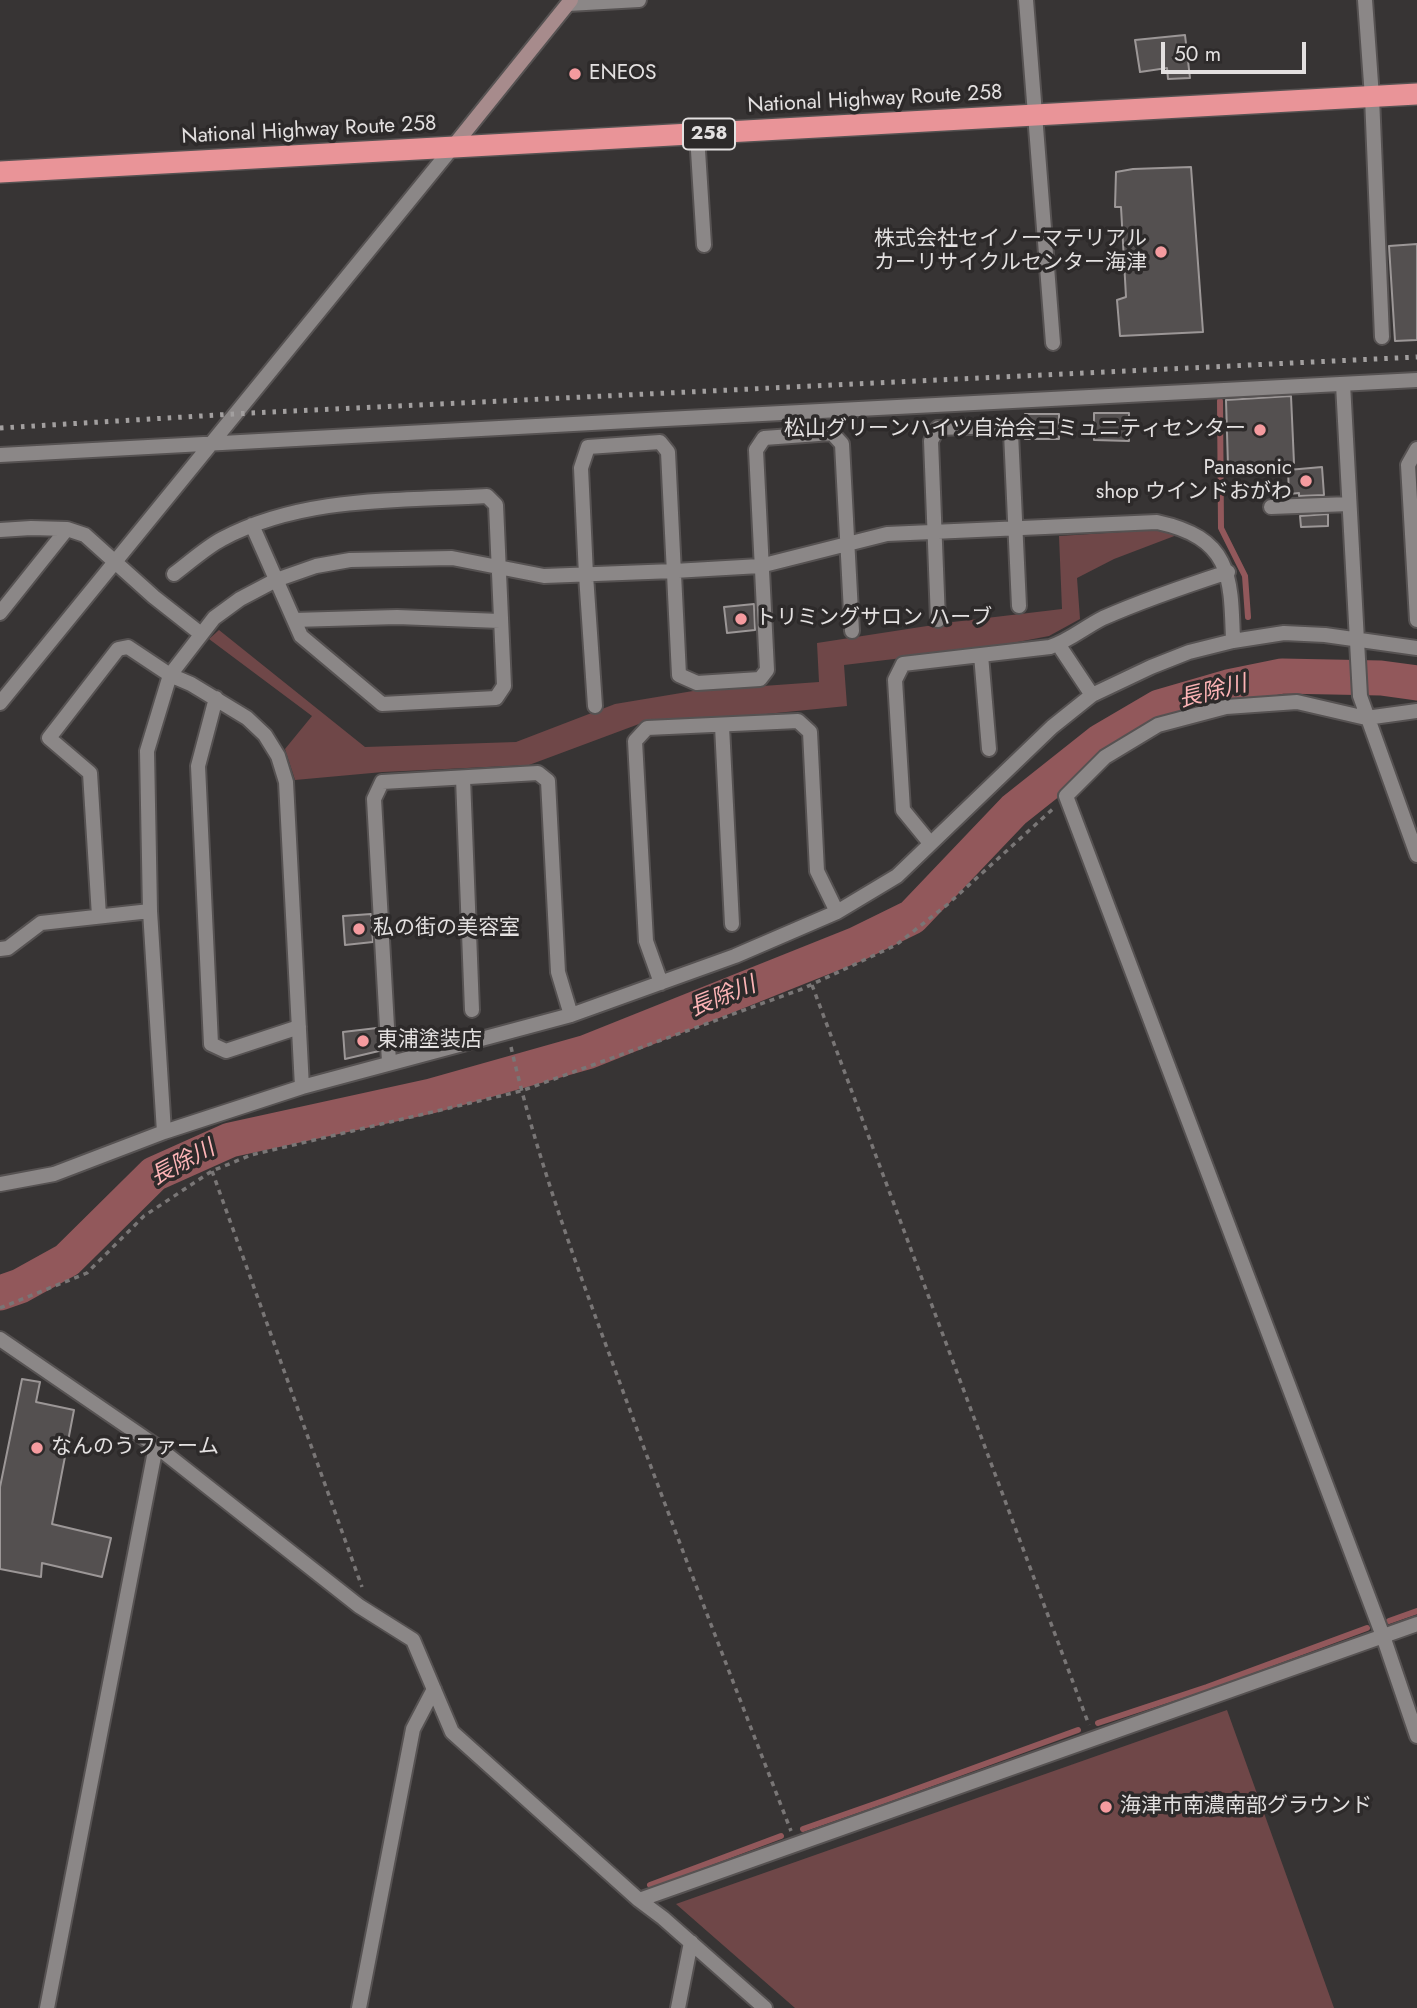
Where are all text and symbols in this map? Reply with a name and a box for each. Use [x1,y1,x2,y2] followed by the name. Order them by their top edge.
[1165,28,1310,72] scale bar
[1174,39,1221,69] text: 50 m
[589,61,656,87] place label: ENEOS
[567,66,583,82] marker: ENEOS
[747,81,1003,119] street label: National Highway Route 258
[181,112,437,150] street label: National Highway Route 258
[683,118,735,150] road number: 258
[874,227,1147,277] place label: 株式会社セイノーマテリアル カーリサイクルセンター海津
[1153,244,1169,260] marker: 株式会社セイノーマテリアル カーリサイクルセンター海津
[784,417,1246,443] place label: 松山グリーンハイツ自治会コミュニティセンター
[1252,422,1268,438] marker: 松山グリーンハイツ自治会コミュニティセンター
[1096,456,1292,506] place label: Panasonic shop ウインドおがわ
[1298,473,1314,489] marker: Panasonic shop ウインドおがわ
[755,606,992,632] place label: トリミングサロン ハーブ
[733,611,749,627] marker: トリミングサロン ハーブ
[1176,671,1250,715] water label: 長除川
[373,916,520,942] place label: 私の街の美容室
[351,921,367,937] marker: 私の街の美容室
[686,972,760,1024] water label: 長除川
[377,1028,482,1054] place label: 東浦塗装店
[355,1033,371,1049] marker: 東浦塗装店
[146,1136,220,1192] water label: 長除川
[51,1435,219,1461] place label: なんのうファーム
[29,1440,45,1456] marker: なんのうファーム
[1120,1794,1372,1820] place label: 海津市南濃南部グラウンド
[1098,1799,1114,1815] marker: 海津市南濃南部グラウンド

